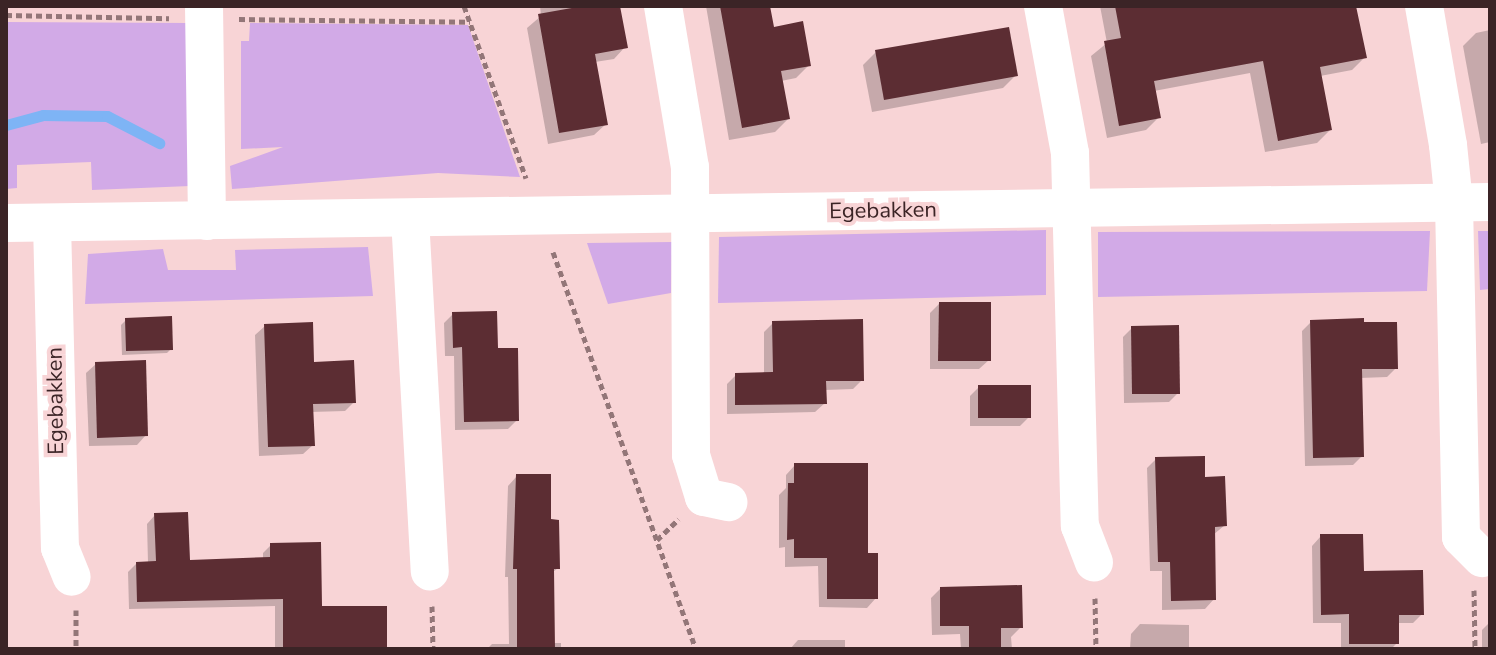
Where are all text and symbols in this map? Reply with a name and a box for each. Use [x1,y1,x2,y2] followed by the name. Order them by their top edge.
[829,197,937,225] street label: Egebakken
[42,347,70,455] street label: Egebakken

